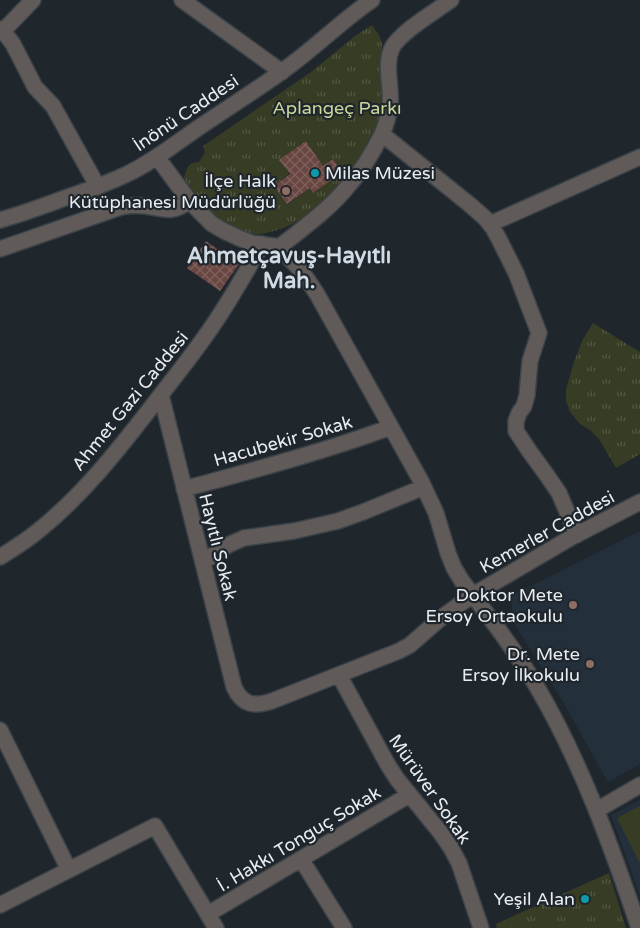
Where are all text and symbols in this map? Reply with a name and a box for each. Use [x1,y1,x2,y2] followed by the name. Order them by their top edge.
[129,70,243,156] street label: İnönü Caddesi
[273,97,402,119] park label: Aplangeç Parkı
[325,162,435,184] place label: Milas Müzesi
[309,167,321,179] marker: Milas Müzesi
[69,170,276,213] place label: İlçe Halk Kütüphanesi Müdürlüğü
[280,185,292,197] marker: İlçe Halk Kütüphanesi Müdürlüğü
[187,243,391,294] district label: Ahmetçavuş-Hayıtlı Mah.
[67,327,193,475] street label: Ahmet Gazi Caddesi
[211,411,355,471] street label: Hacubekir Sokak
[476,486,618,578] street label: Kemerler Caddesi
[194,491,242,603] street label: Hayıtlı Sokak
[425,584,563,627] place label: Doktor Mete Ersoy Ortaokulu
[567,599,579,611] marker: Doktor Mete Ersoy Ortaokulu
[462,643,580,686] place label: Dr. Mete Ersoy İlkokulu
[584,658,596,670] marker: Dr. Mete Ersoy İlkokulu
[384,730,476,848] street label: Mürüver Sokak
[213,781,385,897] street label: İ. Hakkı Tonguç Sokak
[493,888,575,910] place label: Yeşil Alan
[579,893,591,905] marker: Yeşil Alan

